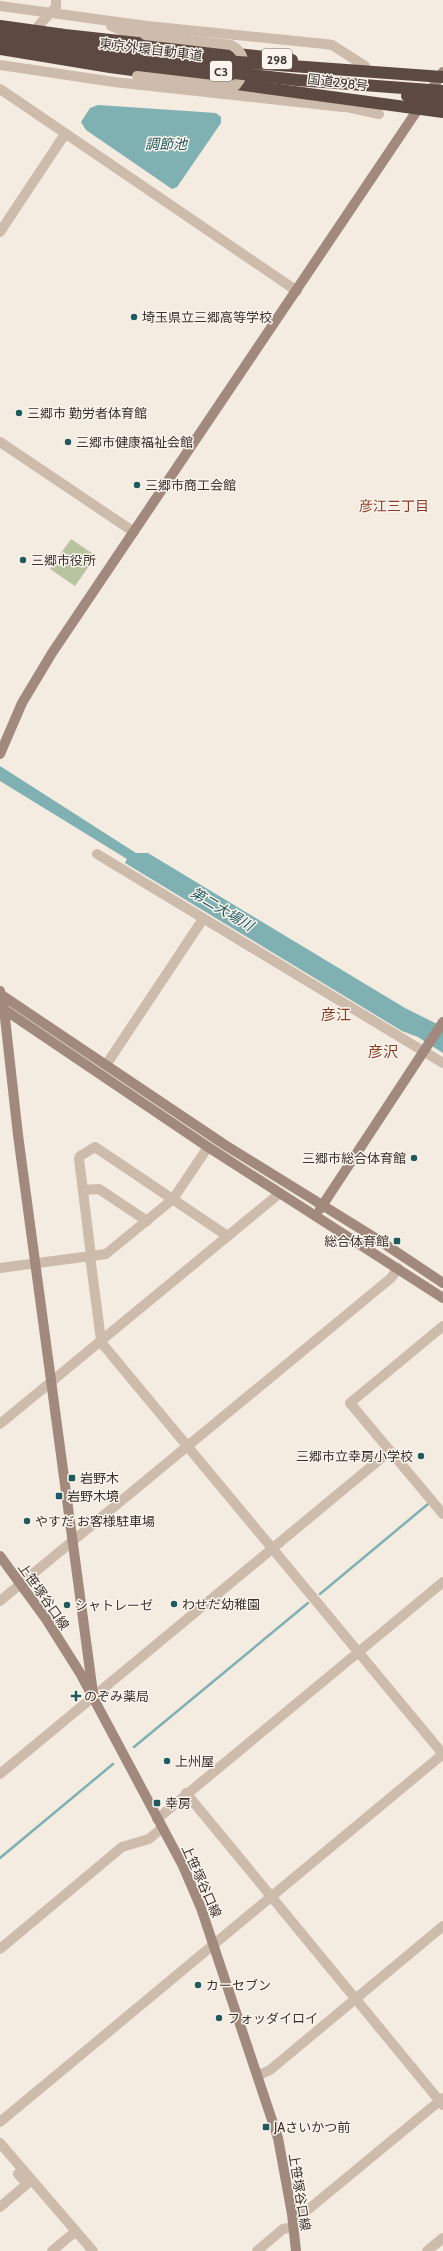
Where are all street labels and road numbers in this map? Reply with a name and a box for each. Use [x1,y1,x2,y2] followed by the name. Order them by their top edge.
[98,35,204,63] street label: 東京外環自動車道
[262,49,292,69] road number: 298
[210,61,232,81] road number: C3
[307,70,369,94] street label: 国道298号
[15,1559,73,1633] street label: 上笹塚谷口線
[179,1842,225,1920] street label: 上笹塚谷口線
[286,2152,314,2232] street label: 上笹塚谷口線

